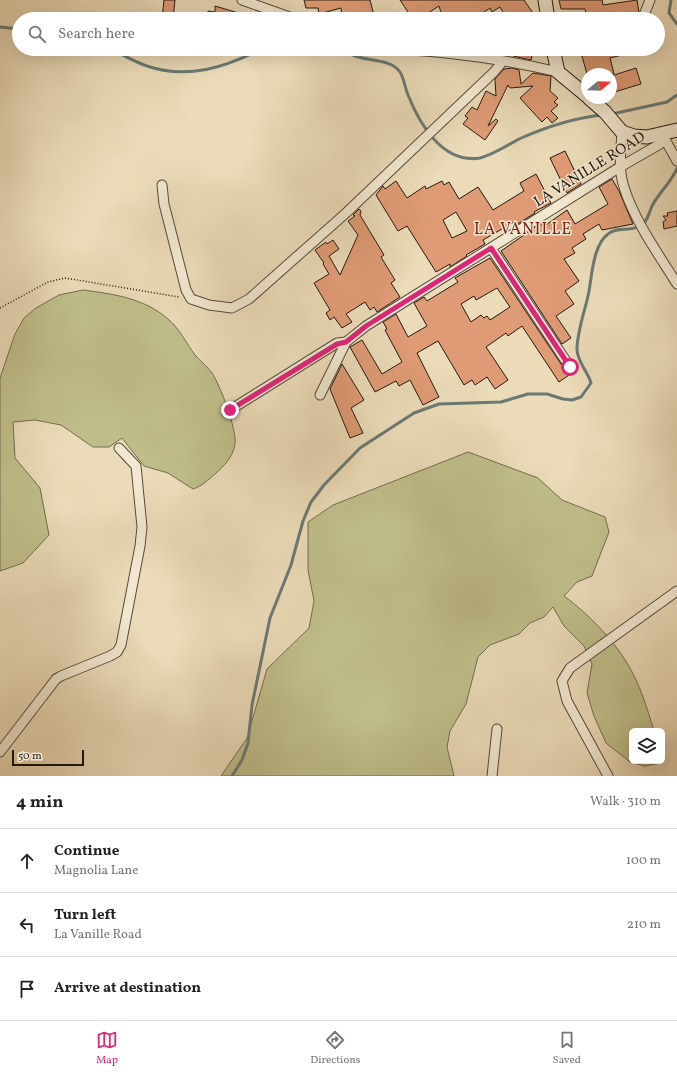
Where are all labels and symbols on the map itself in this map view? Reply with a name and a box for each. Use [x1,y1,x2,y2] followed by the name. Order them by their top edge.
[581,68,617,104] north arrow
[530,127,650,213] street label: LA VANILLE ROAD
[474,219,572,241] district label: LA VANILLE
[561,358,579,376] route start
[221,401,239,419] route end
[12,748,84,767] scale bar

